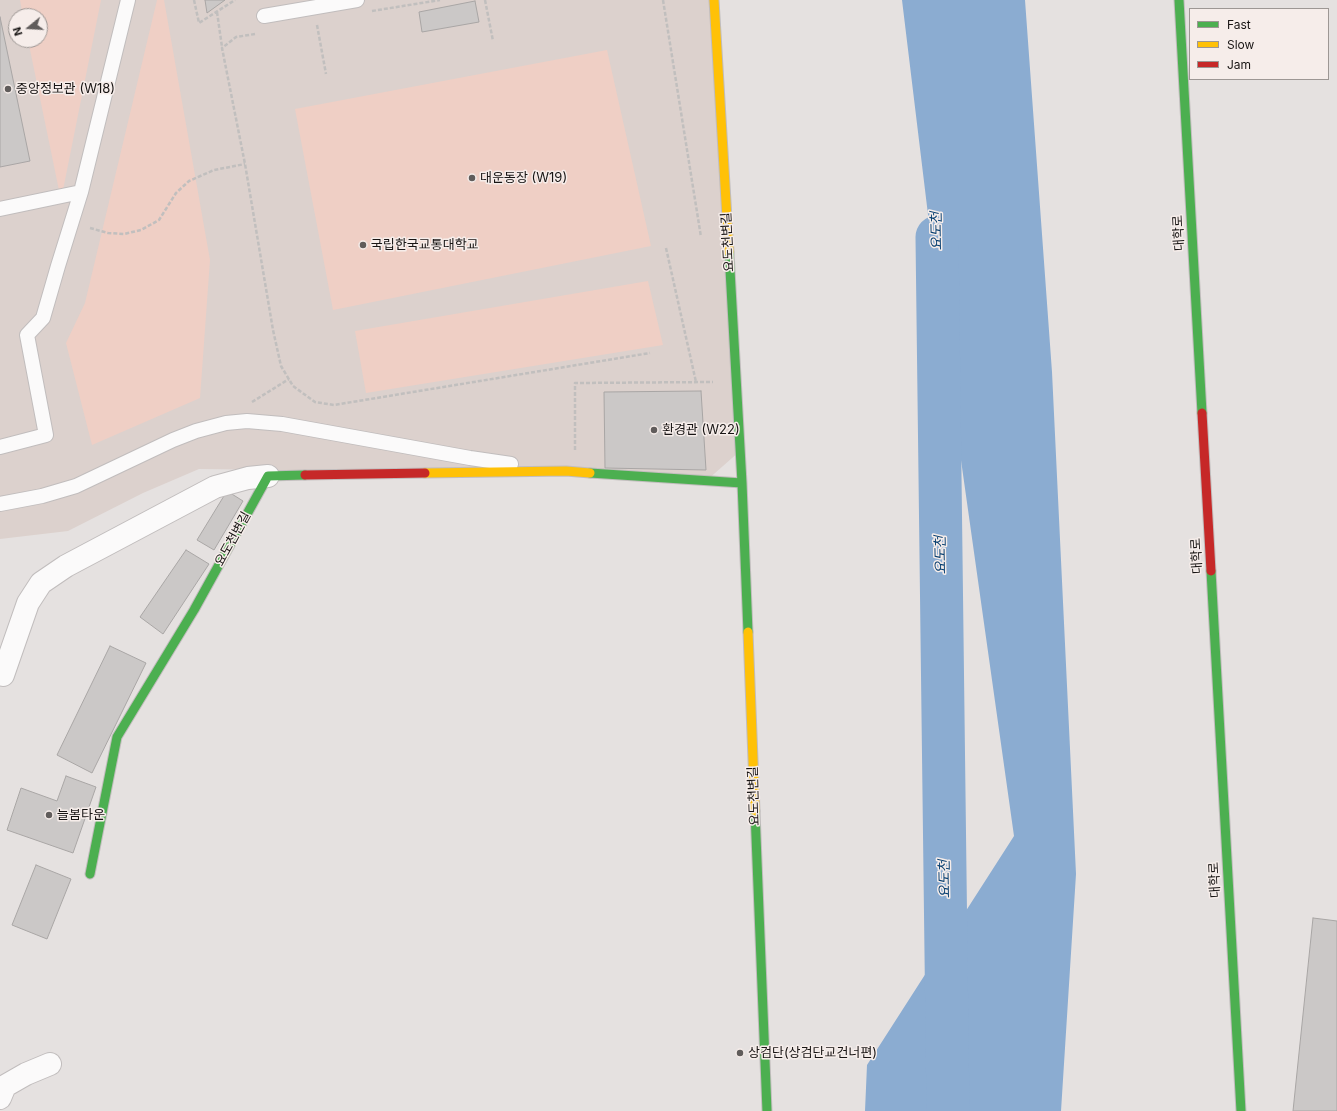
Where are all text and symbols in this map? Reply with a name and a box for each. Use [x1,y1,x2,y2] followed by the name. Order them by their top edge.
[8,8,48,48] north arrow
[1189,8,1329,80] legend
[1227,17,1251,32] text: Fast
[10,25,25,38] text: N
[1227,37,1254,52] text: Slow
[1227,57,1251,72] text: Jam
[16,81,115,97] place label: 중앙정보관 (W18)
[3,84,13,94] marker: 중앙정보관 (W18)
[480,170,567,186] place label: 대운동장 (W19)
[467,173,477,183] marker: 대운동장 (W19)
[719,212,737,272] street label: 요도천변길
[928,212,946,250] water label: 요도천
[1170,215,1188,251] street label: 대학로
[371,237,479,253] place label: 국립한국교통대학교
[358,240,368,250] marker: 국립한국교통대학교
[662,422,740,438] place label: 환경관 (W22)
[649,425,659,435] marker: 환경관 (W22)
[212,509,254,569] street label: 요도천변길
[932,536,950,574] water label: 요도천
[1188,538,1206,574] street label: 대학로
[745,766,763,826] street label: 요도천변길
[57,807,105,823] place label: 늘봄타운
[44,810,54,820] marker: 늘봄타운
[936,860,954,898] water label: 요도천
[1206,862,1224,898] street label: 대학로
[748,1045,877,1061] place label: 상검단(상검단교건너편)
[735,1048,745,1058] marker: 상검단(상검단교건너편)

